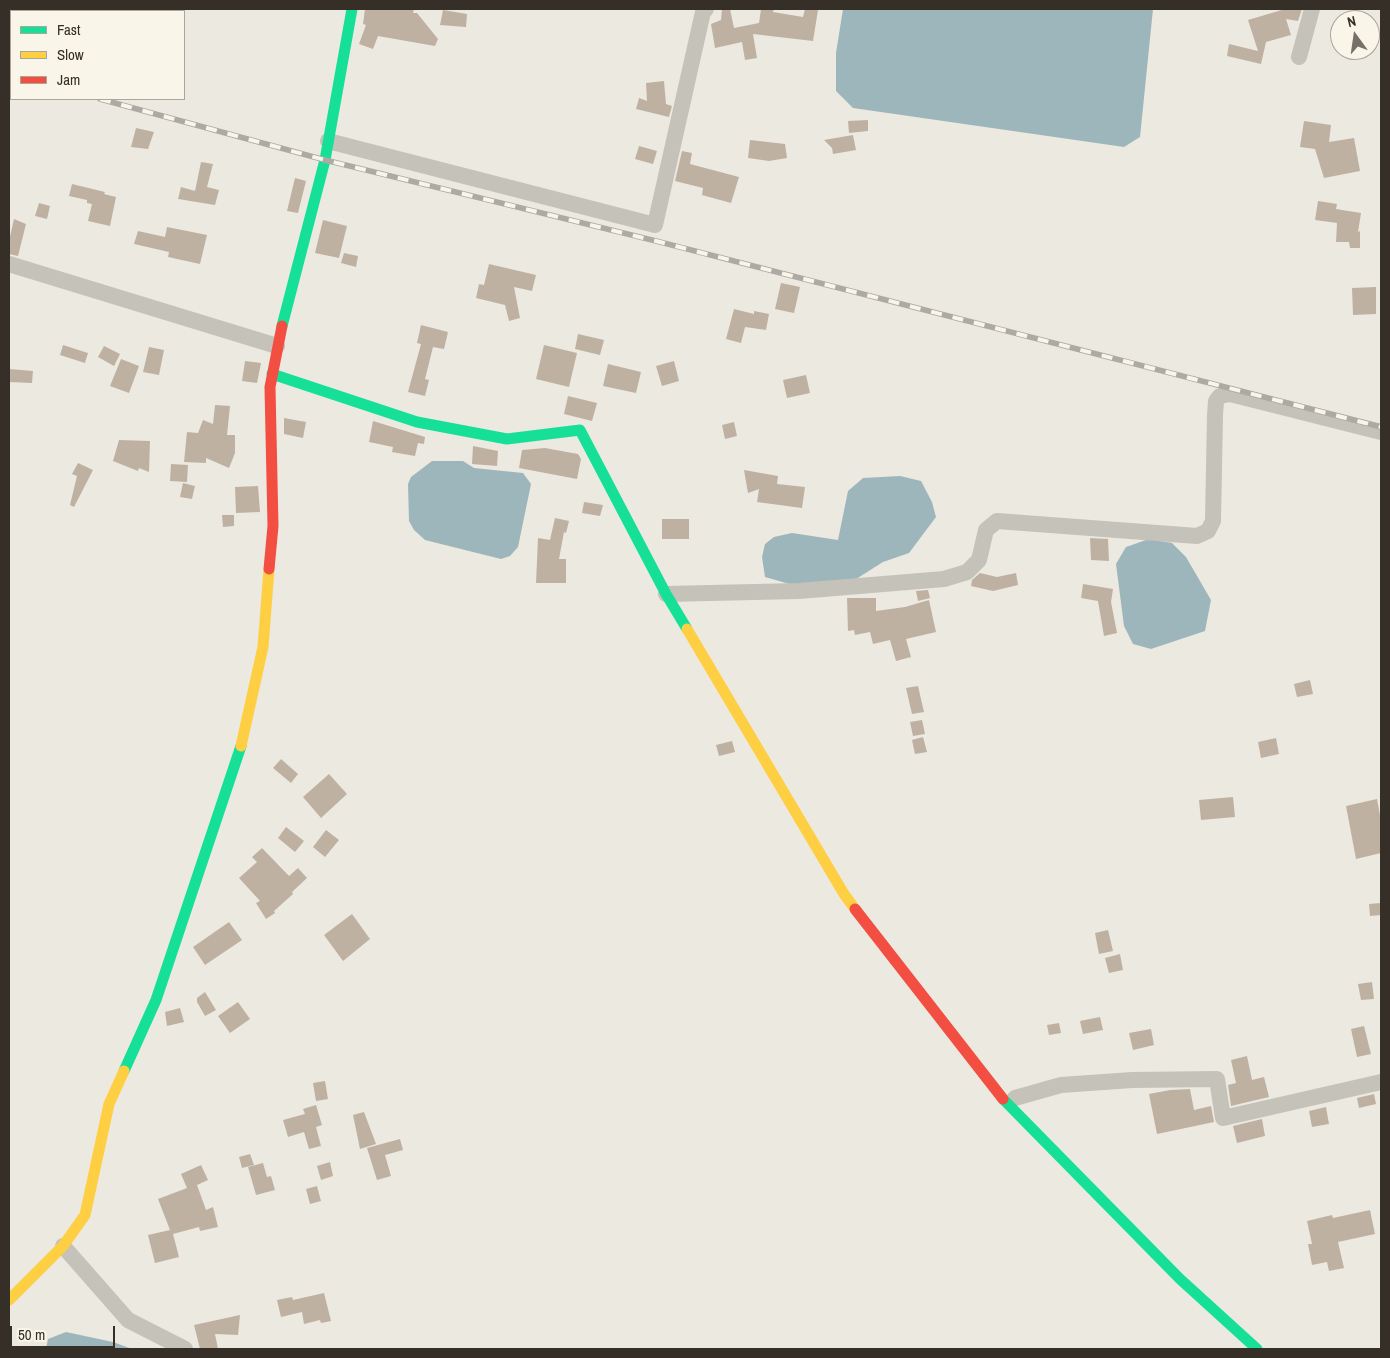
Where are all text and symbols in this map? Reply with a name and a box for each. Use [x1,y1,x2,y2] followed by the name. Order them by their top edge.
[10,10,185,100] legend
[1330,10,1380,60] north arrow
[1345,12,1358,31] text: N
[57,19,80,40] text: Fast
[57,44,84,65] text: Slow
[57,69,80,90] text: Jam
[12,1316,118,1348] scale bar
[18,1324,45,1345] text: 50 m

